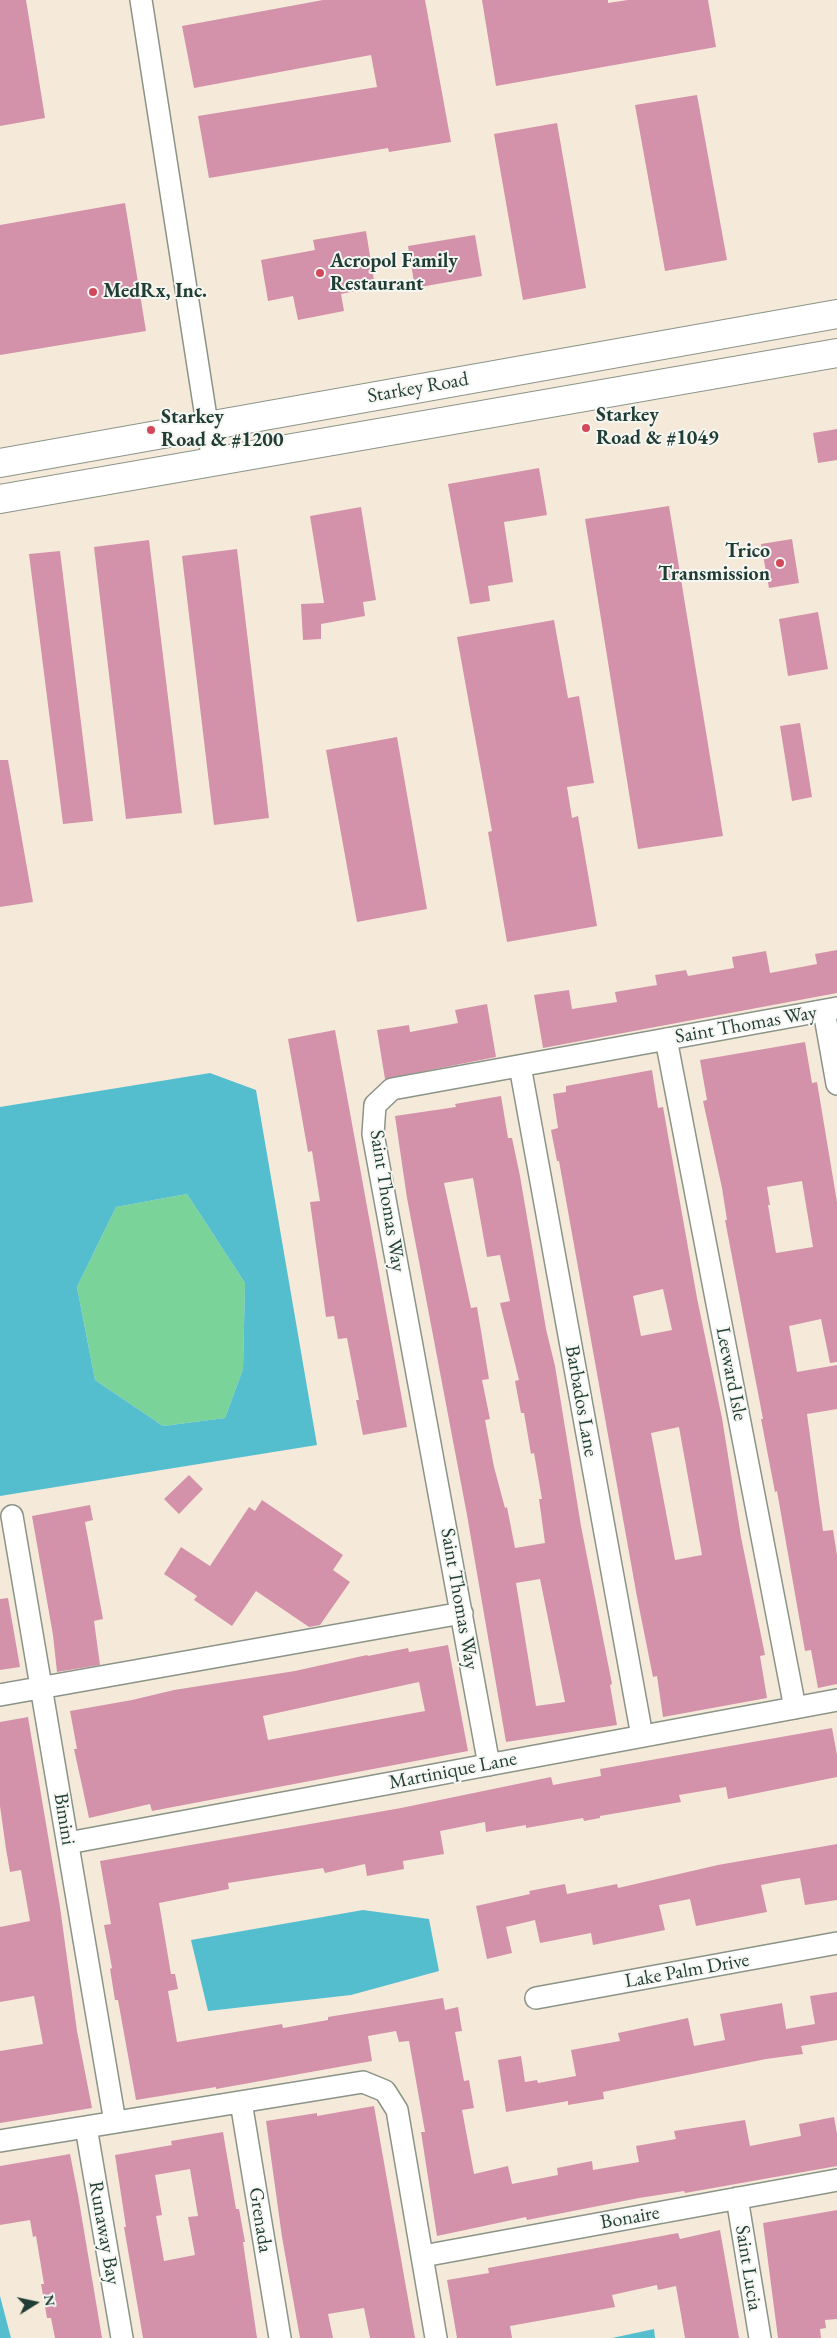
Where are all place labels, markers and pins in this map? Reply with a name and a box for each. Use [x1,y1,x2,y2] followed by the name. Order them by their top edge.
[330,250,458,297] place label: Acropol Family Restaurant
[314,267,326,279] marker: Acropol Family Restaurant
[103,280,207,304] place label: MedRx, Inc.
[87,286,99,298] marker: MedRx, Inc.
[596,404,718,451] place label: Starkey Road & #1049
[161,406,283,453] place label: Starkey Road & #1200
[580,422,592,434] marker: Starkey Road & #1049
[145,424,157,436] marker: Starkey Road & #1200
[658,540,770,587] place label: Trico Transmission
[774,557,786,569] marker: Trico Transmission

